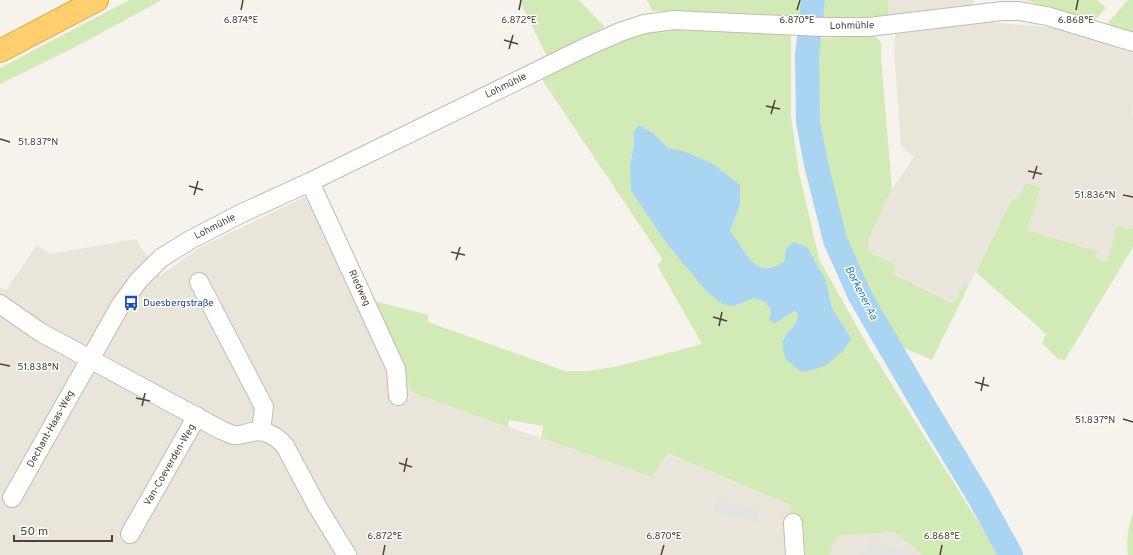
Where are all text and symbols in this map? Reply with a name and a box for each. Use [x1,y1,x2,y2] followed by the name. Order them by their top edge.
[224,14,258,27] text: 6.874°E
[501,14,537,27] text: 6.872°E
[779,14,815,27] text: 6.870°E
[1058,14,1094,27] text: 6.868°E
[830,19,874,33] street label: Lohmühle
[483,70,529,102] street label: Lohmühle
[18,136,58,149] text: 51.837°N
[1074,189,1116,202] text: 51.836°N
[192,211,238,243] street label: Lohmühle
[841,264,881,323] water label: Borkener Aa
[345,268,373,308] street label: Riedweg
[122,294,140,312] bus stop icon: Duesbergstraße
[143,297,214,310] place label: Duesbergstraße
[17,361,59,374] text: 51.838°N
[24,388,78,470] street label: Dechant-Haas-Weg
[1075,414,1115,427] text: 51.837°N
[141,422,199,508] street label: Van-Coeverden-Weg
[14,517,112,543] scale bar
[20,524,48,540] text: 50 m
[367,530,403,543] text: 6.872°E
[646,530,682,543] text: 6.870°E
[924,530,960,543] text: 6.868°E

